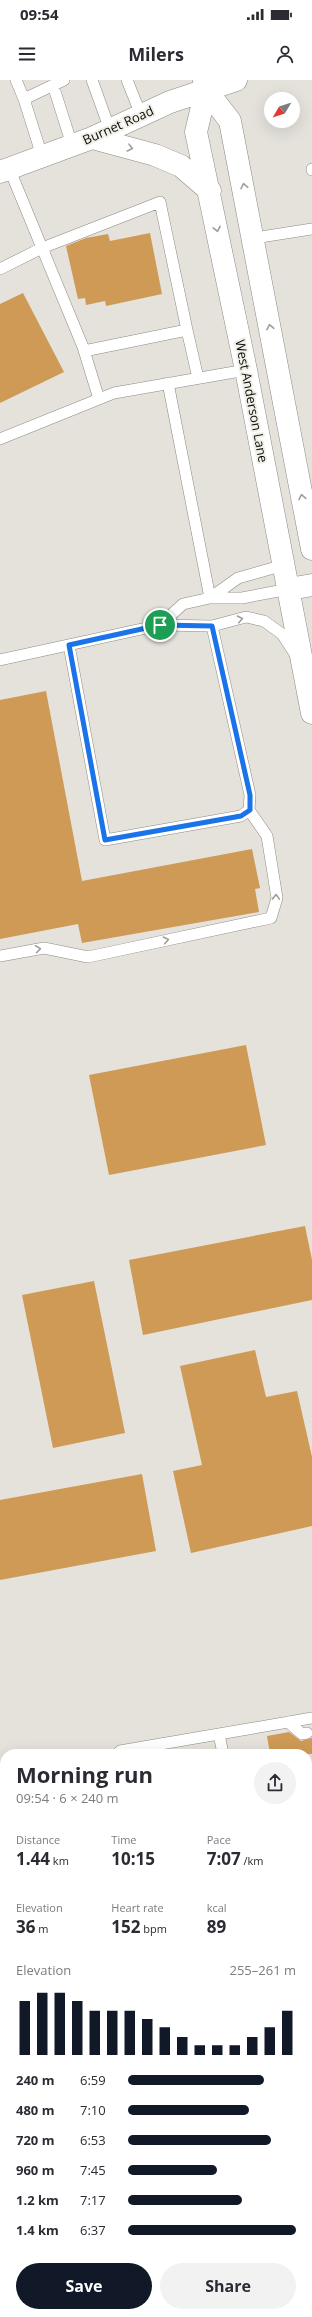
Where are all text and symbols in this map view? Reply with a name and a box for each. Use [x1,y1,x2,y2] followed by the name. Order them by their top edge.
[20,4,59,24] text: 09:54
[128,42,184,66] text: Milers
[16,43,38,65] icon: menu
[274,43,296,65] icon: person
[264,92,300,128] north arrow
[264,92,300,128] map controls
[80,101,156,149] street label: Burnet Road
[126,143,133,152] one-way arrow
[240,183,249,189] one-way arrow
[213,226,221,232] one-way arrow
[266,324,275,330] one-way arrow
[231,338,273,464] street label: West Anderson Lane
[298,493,307,500] one-way arrow
[143,608,177,642] pin
[149,614,171,636] icon: arrive
[237,615,243,623] one-way arrow
[272,894,280,900] one-way arrow
[163,937,169,945] one-way arrow
[35,945,41,954] one-way arrow
[16,1759,153,1789] text: Morning run
[254,1762,296,1804] button: share
[16,1789,119,1807] text: 09:54 · 6 × 240 m
[16,1832,60,1847] text: Distance
[111,1832,137,1847] text: Time
[207,1832,231,1847] text: Pace
[16,1847,50,1870] text: 1.44
[111,1847,155,1870] text: 10:15
[207,1847,241,1870] text: 7:07
[50,1853,69,1868] text: km
[241,1853,264,1868] text: /km
[16,1900,63,1915] text: Elevation
[111,1900,164,1915] text: Heart rate
[207,1900,227,1915] text: kcal
[16,1915,35,1938] text: 36
[111,1915,141,1938] text: 152
[207,1915,226,1938] text: 89
[35,1921,49,1936] text: m
[141,1921,167,1936] text: bpm
[16,1961,71,1979] text: Elevation
[229,1961,296,1979] text: 255–261 m
[16,2071,54,2089] text: 240 m
[80,2071,106,2089] text: 6:59
[16,2101,54,2119] text: 480 m
[80,2101,106,2119] text: 7:10
[16,2131,54,2149] text: 720 m
[80,2131,106,2149] text: 6:53
[16,2161,54,2179] text: 960 m
[80,2161,106,2179] text: 7:45
[16,2191,59,2209] text: 1.2 km
[80,2191,106,2209] text: 7:17
[16,2221,59,2239] text: 1.4 km
[80,2221,106,2239] text: 6:37
[16,2263,152,2309] button: Save
[160,2263,296,2309] button: Share

